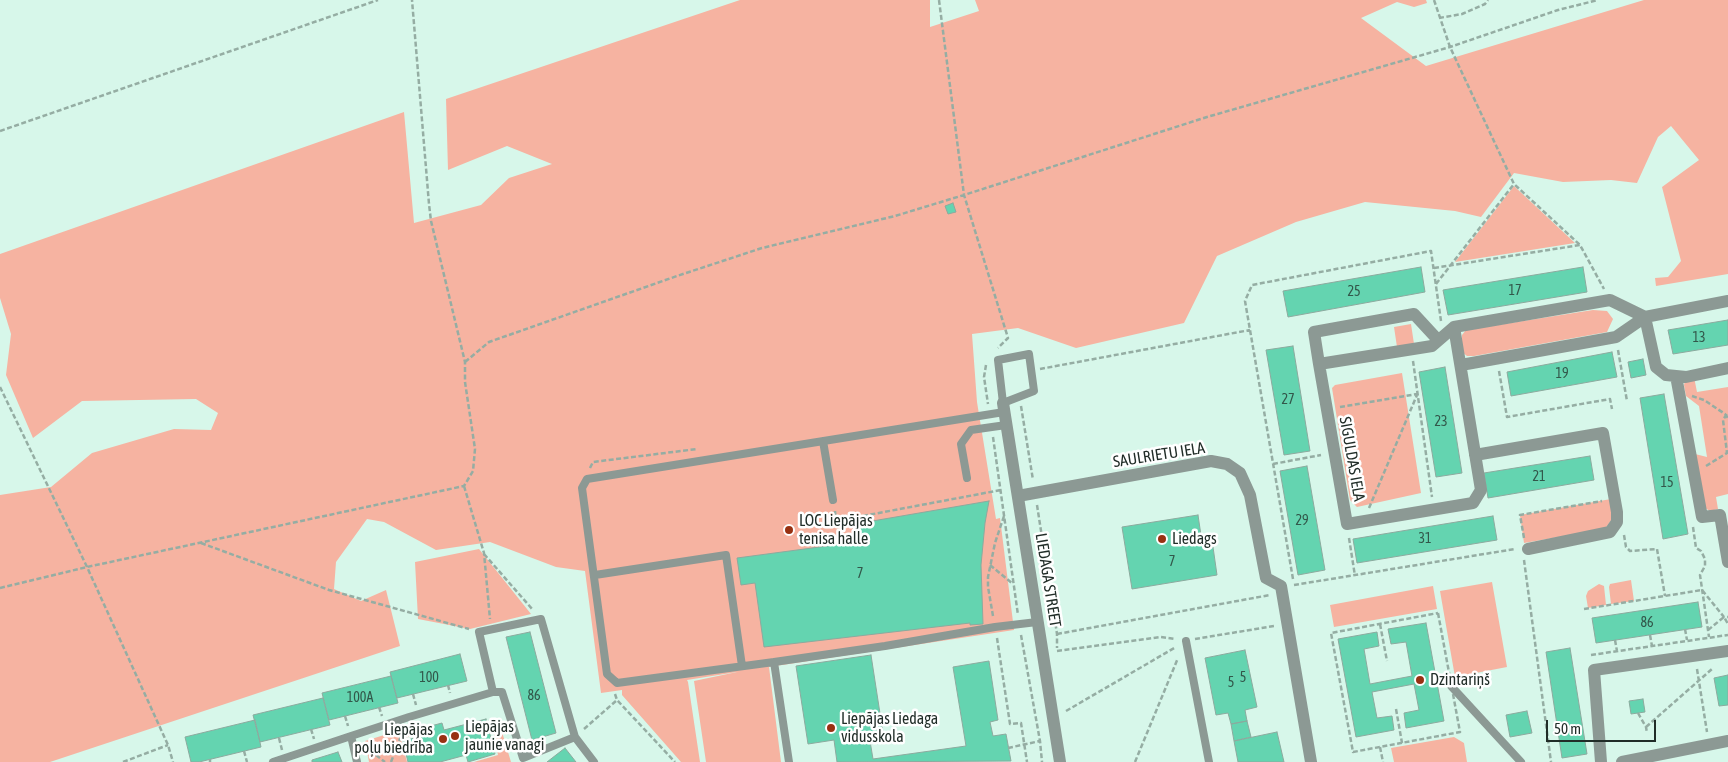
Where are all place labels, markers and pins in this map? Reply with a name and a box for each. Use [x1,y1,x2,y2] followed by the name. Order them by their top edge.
[799,511,873,549] place label: LOC Liepājas tenisa halle
[783,524,795,536] marker: LOC Liepājas tenisa halle
[1172,529,1217,549] place label: Liedags
[1156,533,1168,545] marker: Liedags
[1430,670,1490,690] place label: Dzintariņš
[1414,674,1426,686] marker: Dzintariņš
[841,709,938,747] place label: Liepājas Liedaga vidusskola
[465,717,544,755] place label: Liepājas jaunie vanagi
[354,720,433,758] place label: Liepājas poļu biedrība
[825,722,837,734] marker: Liepājas Liedaga vidusskola
[449,730,461,742] marker: Liepājas jaunie vanagi
[437,733,449,745] marker: Liepājas poļu biedrība

